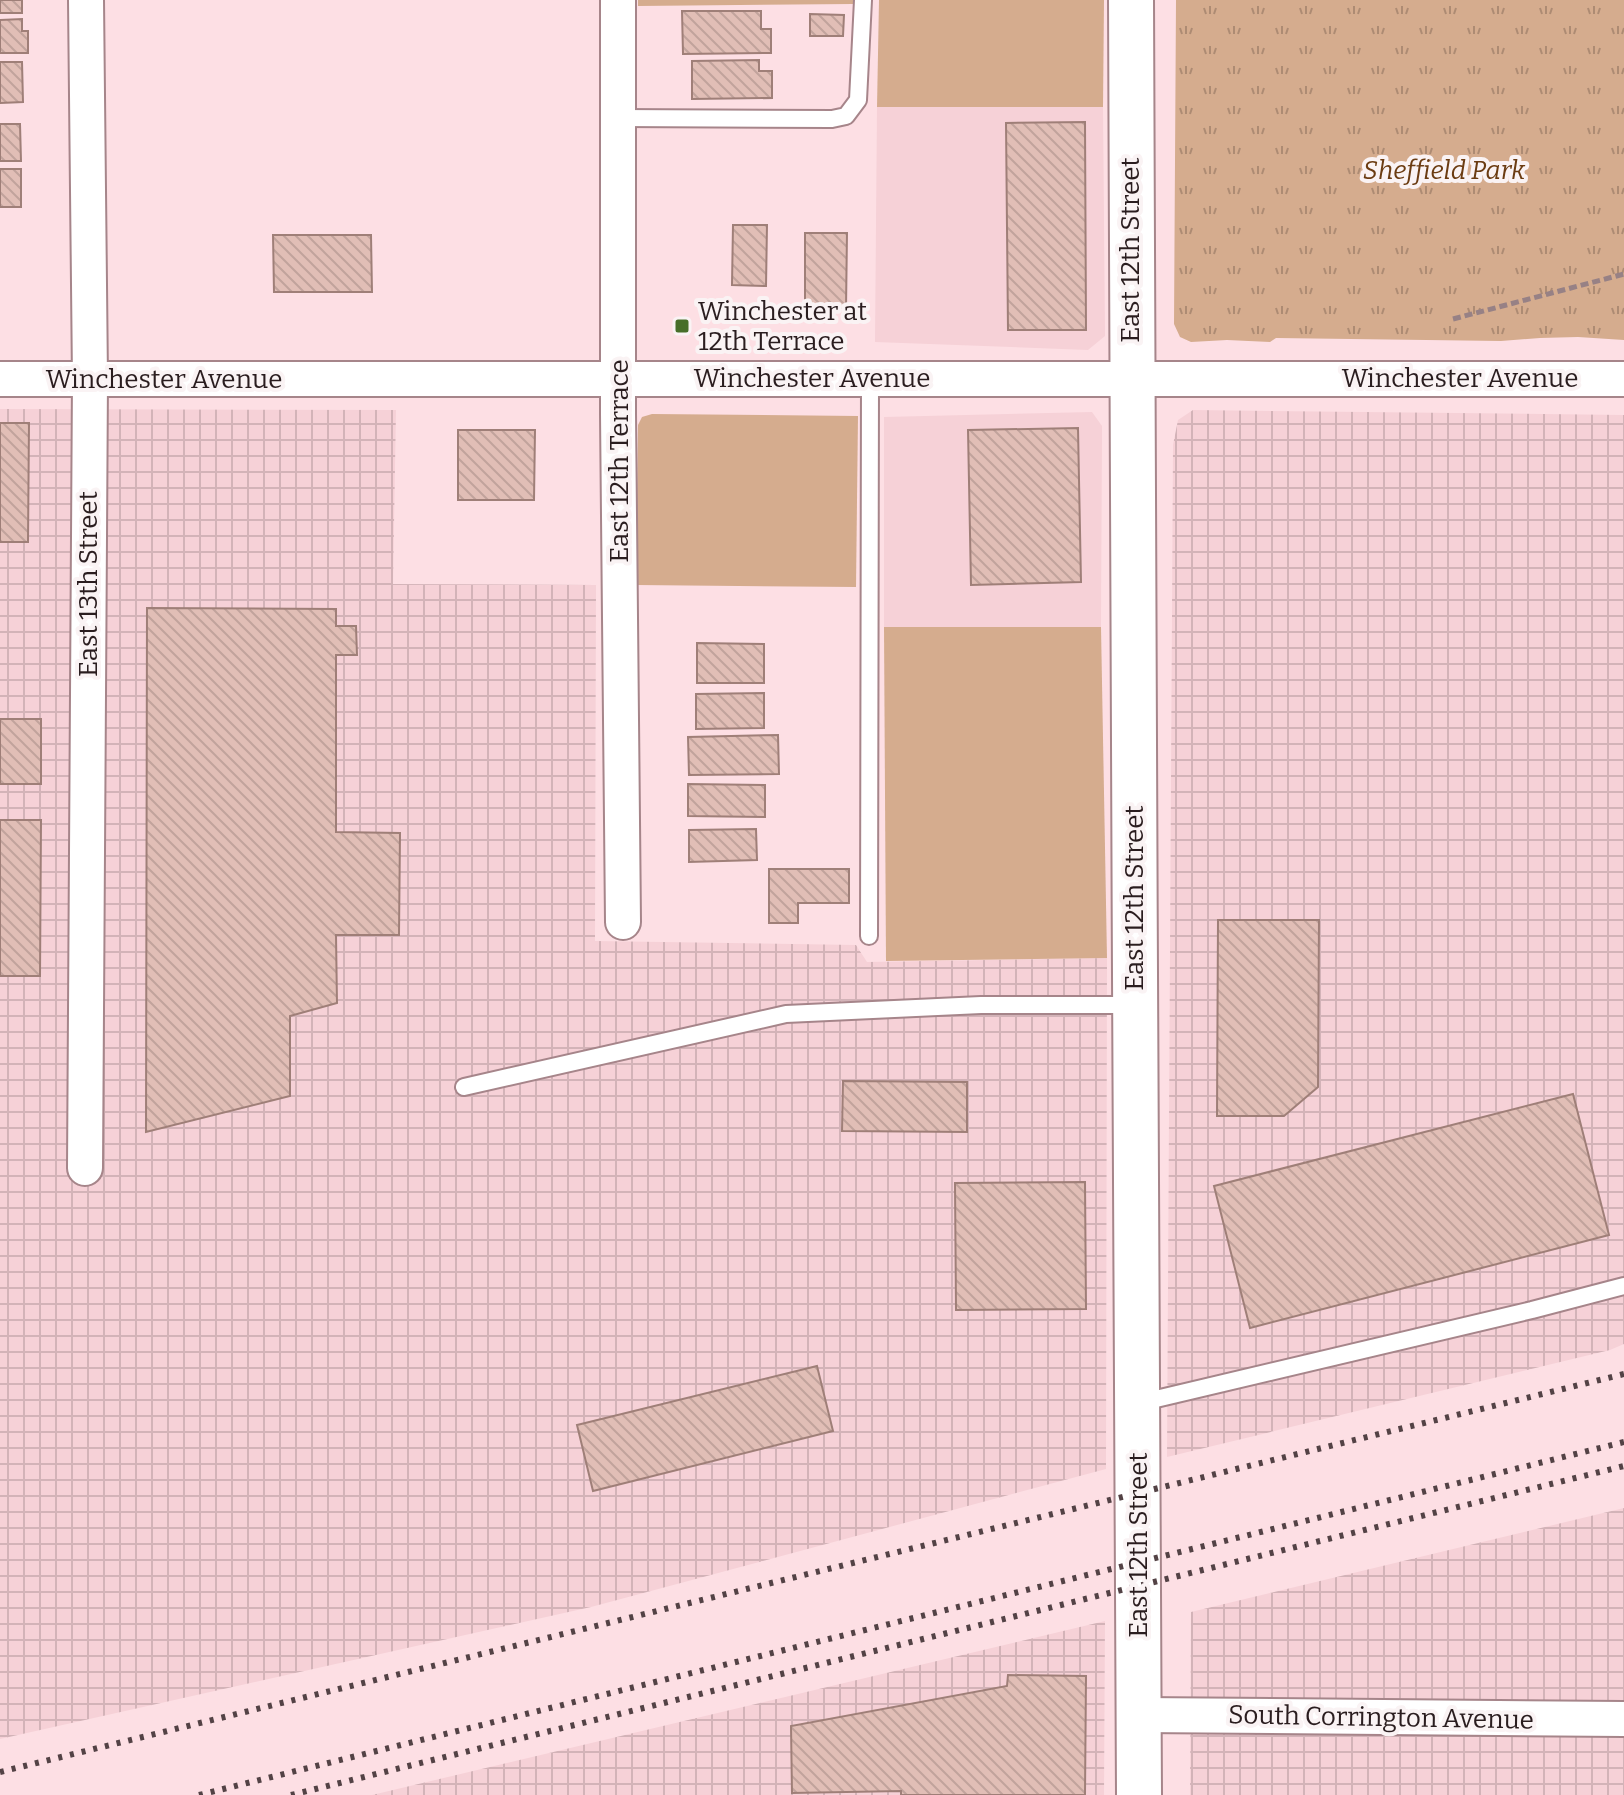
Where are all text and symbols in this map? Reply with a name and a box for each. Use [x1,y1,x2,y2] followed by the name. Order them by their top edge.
[1363,155,1526,186] park label: Sheffield Park
[1115,157,1146,343] street label: East 12th Street
[698,296,868,357] place label: Winchester at 12th Terrace
[673,317,691,335] marker: Winchester at 12th Terrace
[604,359,635,563] street label: East 12th Terrace
[694,363,930,394] street label: Winchester Avenue
[1342,363,1578,394] street label: Winchester Avenue
[46,364,282,395] street label: Winchester Avenue
[73,490,104,677] street label: East 13th Street
[1119,805,1150,991] street label: East 12th Street
[1123,1452,1154,1638] street label: East 12th Street
[1228,1699,1534,1736] street label: South Corrington Avenue

